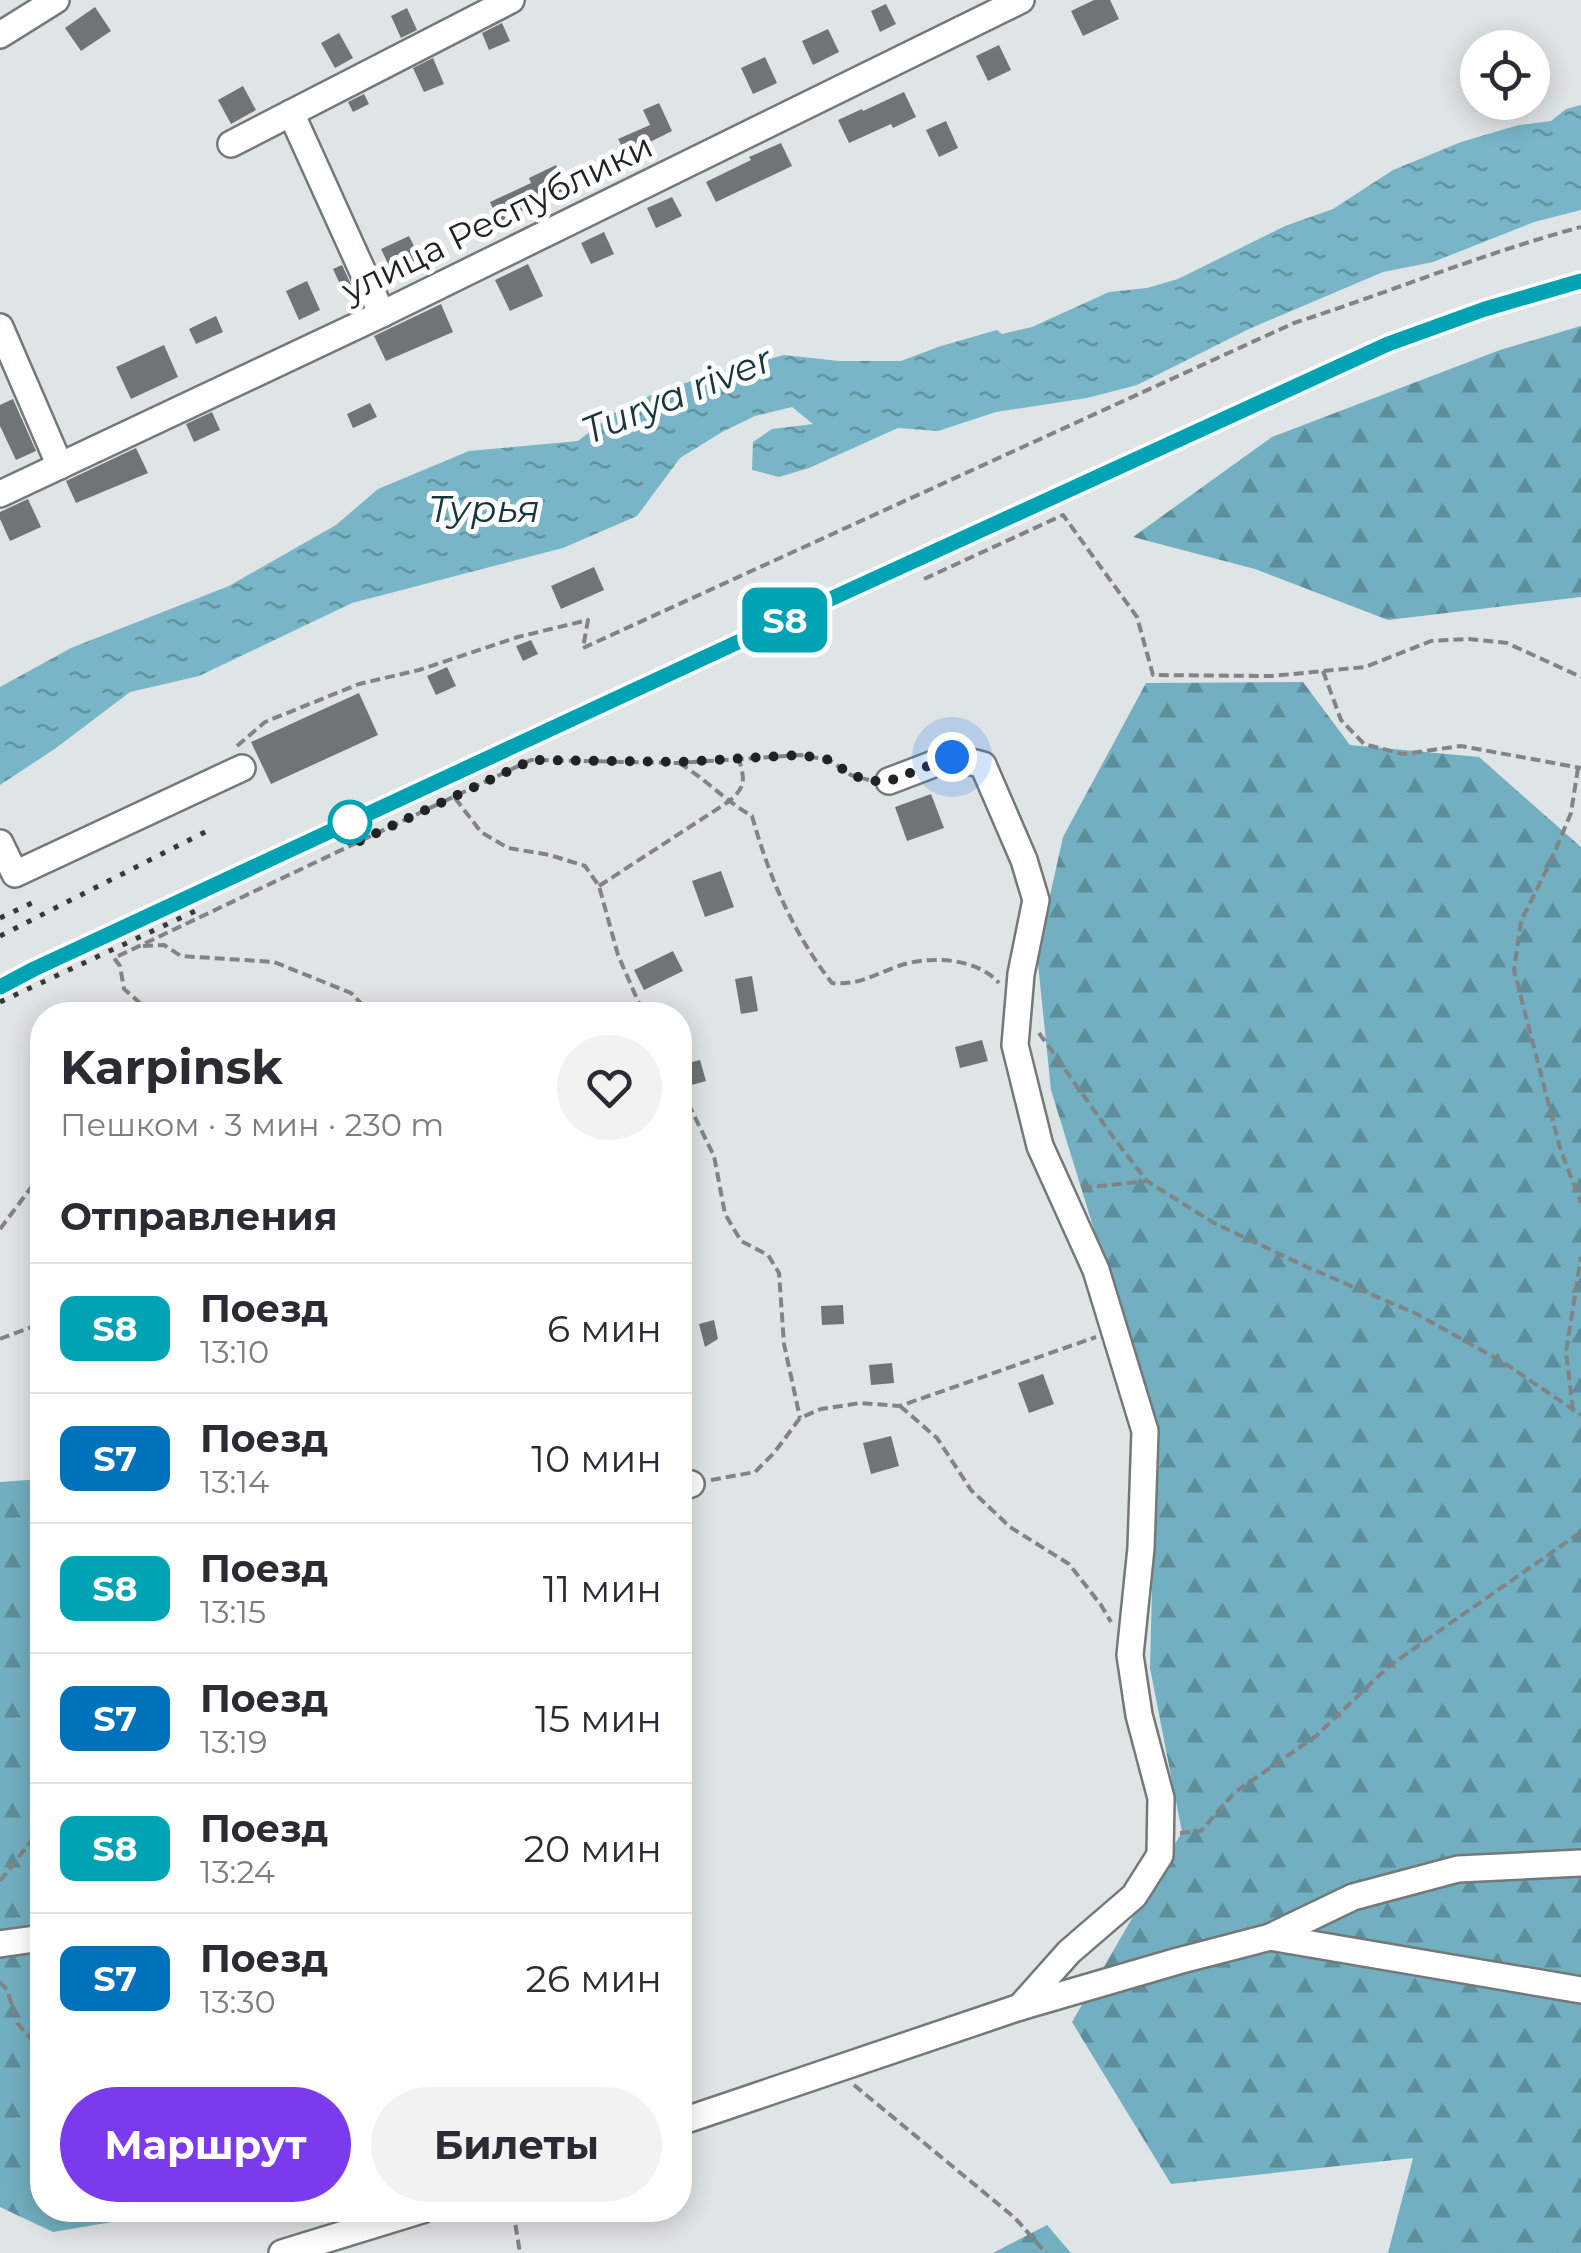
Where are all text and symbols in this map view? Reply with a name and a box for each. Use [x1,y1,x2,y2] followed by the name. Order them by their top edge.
[1460,30,1550,120] map controls
[1460,30,1550,120] button: locate
[333,124,659,312] street label: улица Республики
[575,335,779,454] water label: Turya river
[428,485,540,532] water label: Турья
[740,588,830,652] line badge: S8
[762,599,808,642] text: S8
[927,732,977,782] your location
[329,801,371,843] unlabelled marker
[557,1035,662,1140] button: heart
[60,1038,283,1096] text: Karpinsk
[60,1105,444,1144] text: Пешком · 3 мин · 230 m
[60,1193,338,1240] text: Отправления
[200,1285,328,1332] text: Поезд
[547,1305,662,1352] text: 6 мин
[92,1307,138,1350] text: S8
[200,1332,269,1371] text: 13:10
[200,1415,328,1462] text: Поезд
[531,1435,662,1482] text: 10 мин
[93,1437,137,1480] text: S7
[200,1462,269,1501] text: 13:14
[200,1545,328,1592] text: Поезд
[543,1565,662,1612] text: 11 мин
[92,1567,138,1610] text: S8
[200,1592,266,1631] text: 13:15
[200,1675,328,1722] text: Поезд
[535,1695,662,1742] text: 15 мин
[93,1697,137,1740] text: S7
[200,1722,267,1761] text: 13:19
[200,1805,328,1852] text: Поезд
[524,1825,662,1872] text: 20 мин
[92,1827,138,1870] text: S8
[200,1852,275,1891] text: 13:24
[200,1935,328,1982] text: Поезд
[526,1955,662,2002] text: 26 мин
[93,1957,137,2000] text: S7
[200,1982,276,2021] text: 13:30
[60,2087,351,2202] button: Маршрут
[371,2087,662,2202] button: Билеты

